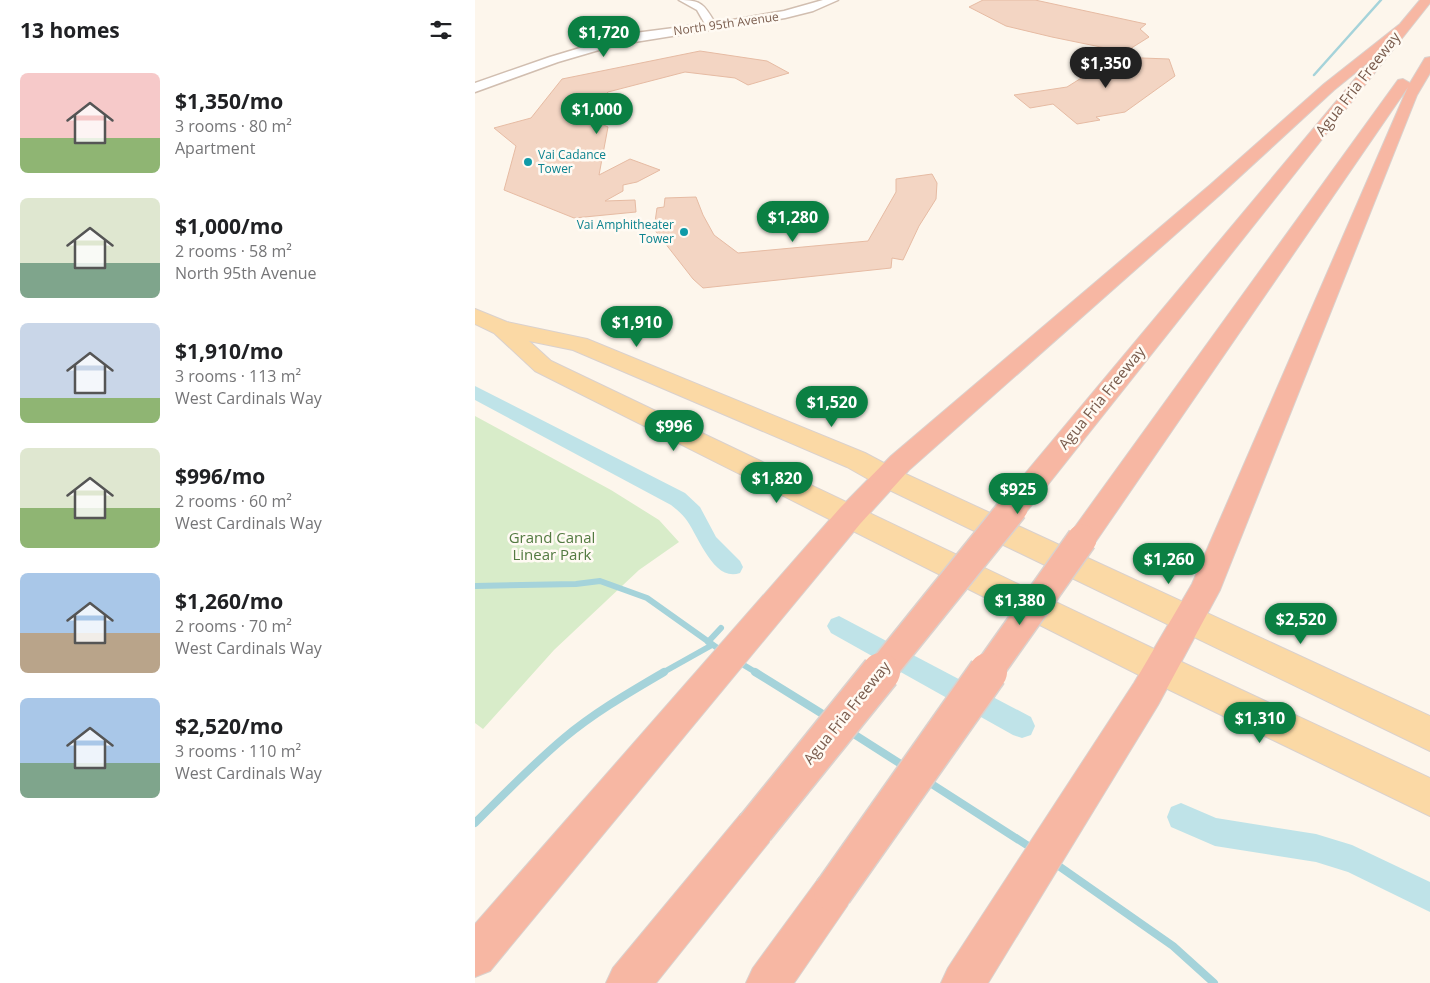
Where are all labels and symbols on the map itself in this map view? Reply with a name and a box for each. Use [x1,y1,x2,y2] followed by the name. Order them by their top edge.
[672,8,780,39] street label: North 95th Avenue
[563,15,645,58] pin: $1,720
[1310,27,1405,140] street label: Agua Fria Freeway
[1065,46,1147,89] pin: $1,350
[556,92,638,135] pin: $1,000
[538,146,606,177] place label: Vai Cadance Tower
[522,156,534,168] marker: Vai Cadance Tower
[752,200,834,243] pin: $1,280
[577,216,674,247] place label: Vai Amphitheater Tower
[678,226,690,238] marker: Vai Amphitheater Tower
[596,306,678,348] pin: $1,910
[1053,341,1149,453] street label: Agua Fria Freeway
[791,386,873,428] pin: $1,520
[644,410,704,452] pin: $996
[736,462,818,504] pin: $1,820
[988,472,1048,515] pin: $925
[509,527,595,564] park label: Grand Canal Linear Park
[1128,542,1210,585] pin: $1,260
[979,584,1061,626] pin: $1,380
[1260,602,1342,645] pin: $2,520
[798,656,894,768] street label: Agua Fria Freeway
[1219,702,1301,744] pin: $1,310

